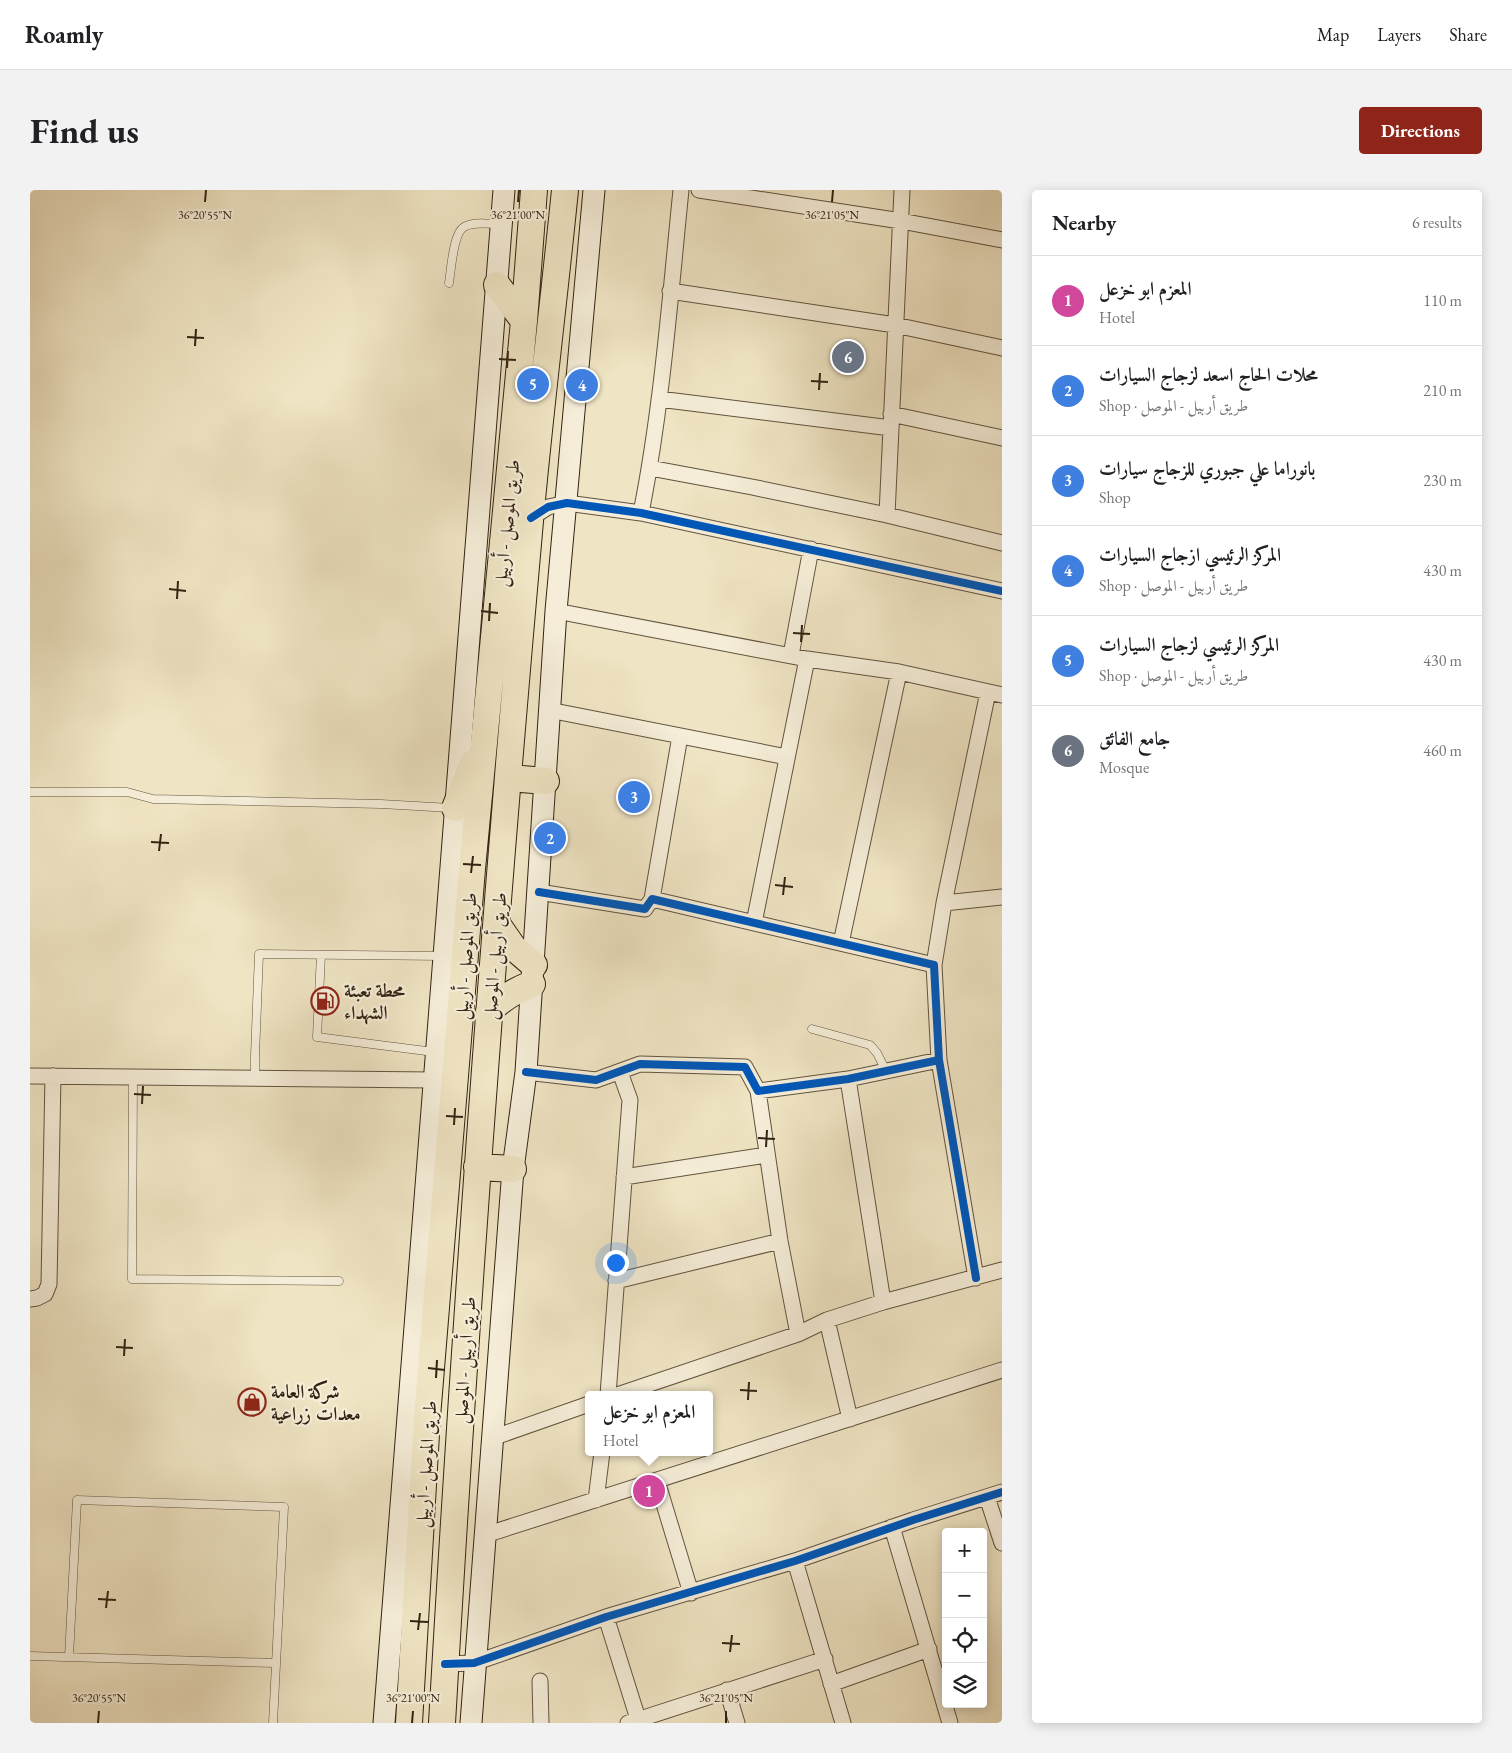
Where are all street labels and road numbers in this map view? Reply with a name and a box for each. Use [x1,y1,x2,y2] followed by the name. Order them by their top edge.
[487,458,527,588] street label: طريق الموصل - أربيل
[449,891,483,1021] street label: طريق الموصل - أربيل
[476,891,514,1021] street label: طريق أربيل - الموصل
[448,1295,482,1425] street label: طريق أربيل - الموصل
[409,1399,443,1529] street label: طريق الموصل - أربيل

